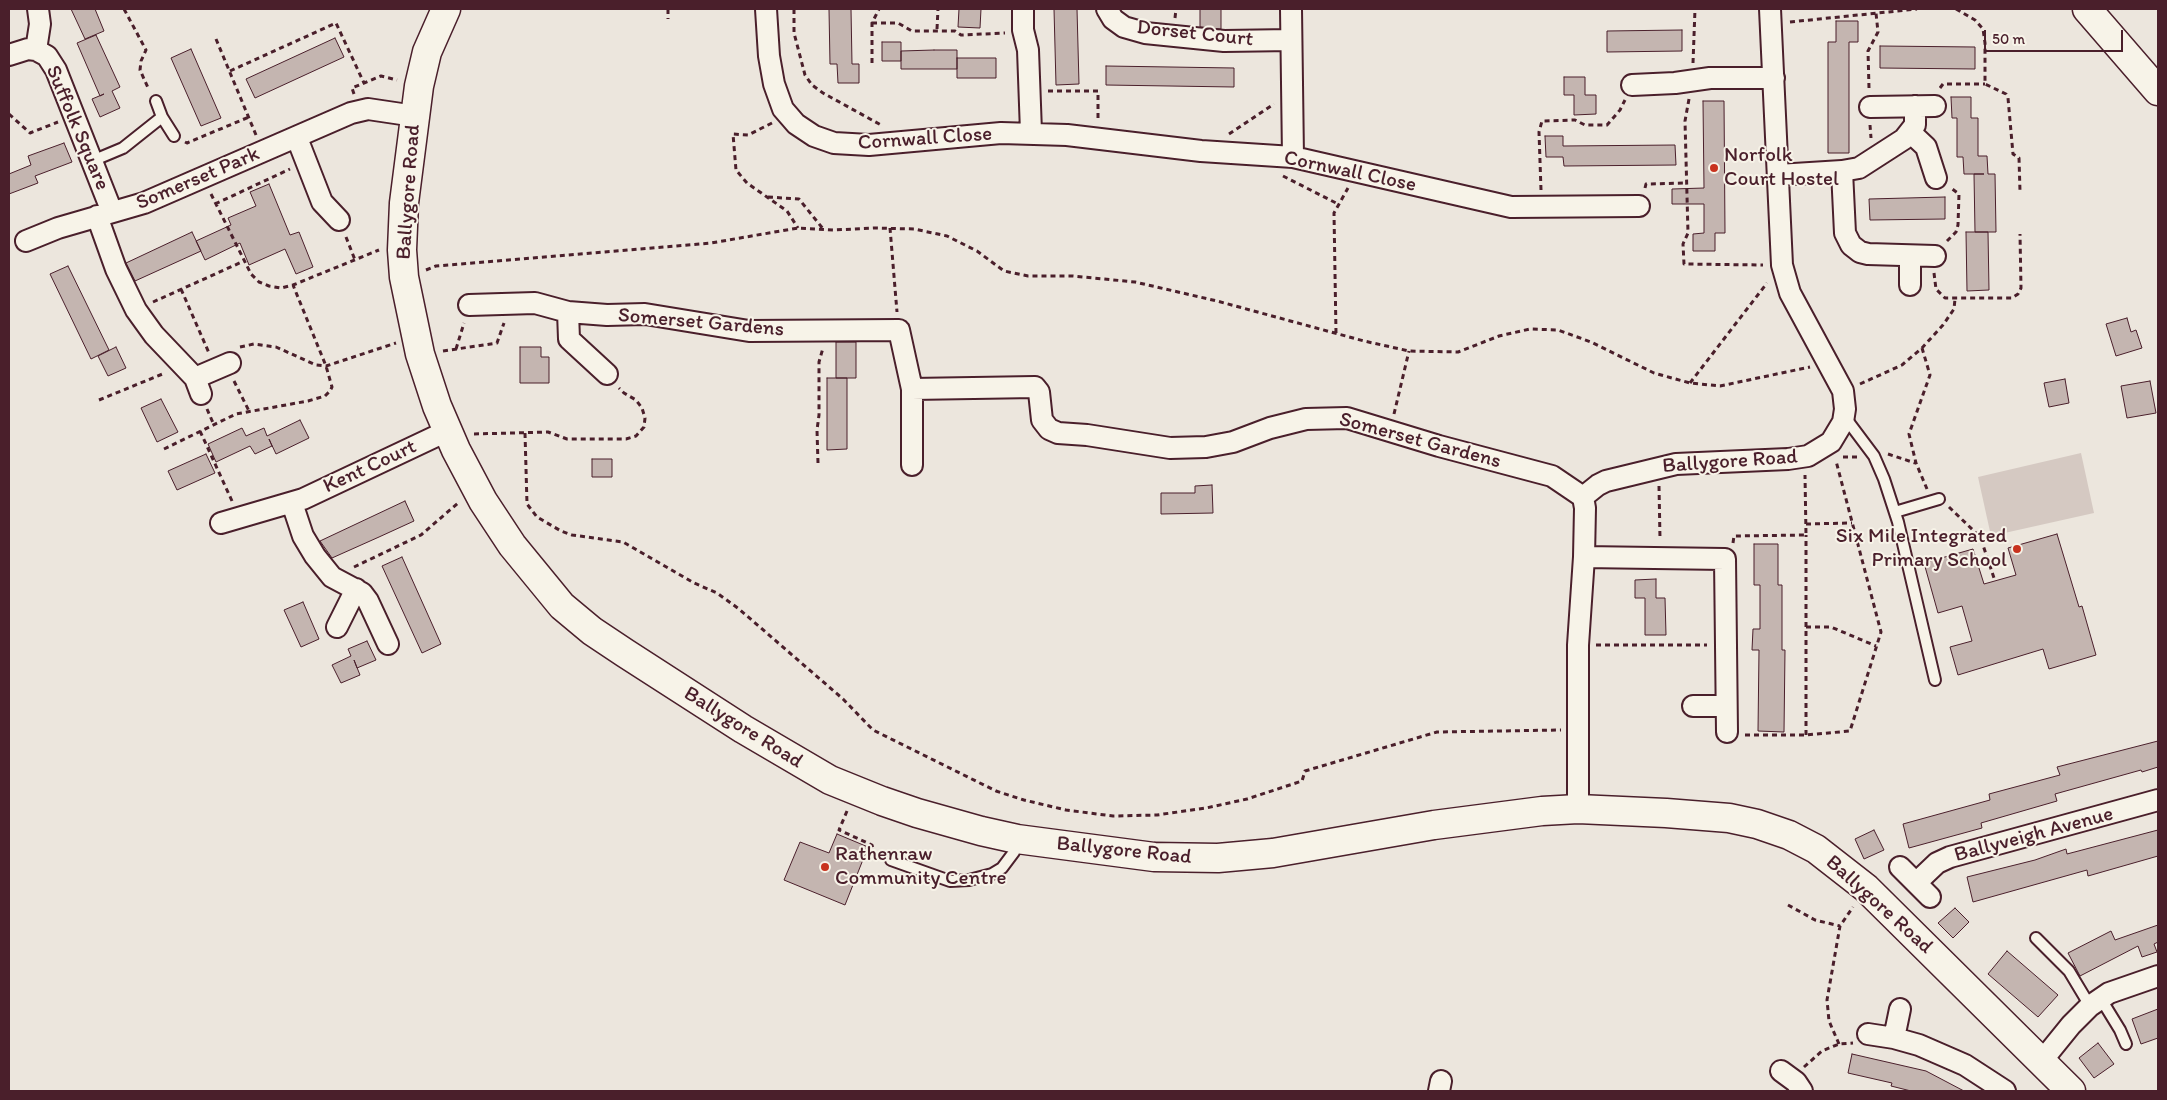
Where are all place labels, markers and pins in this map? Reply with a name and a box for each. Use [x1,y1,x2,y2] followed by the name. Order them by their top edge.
[1724,143,1839,193] place label: Norfolk Court Hostel
[1708,162,1720,174] marker: Norfolk Court Hostel
[1836,524,2007,574] place label: Six Mile Integrated Primary School
[2011,543,2023,555] marker: Six Mile Integrated Primary School
[835,842,1007,892] place label: Rathenraw Community Centre
[819,861,831,873] marker: Rathenraw Community Centre

